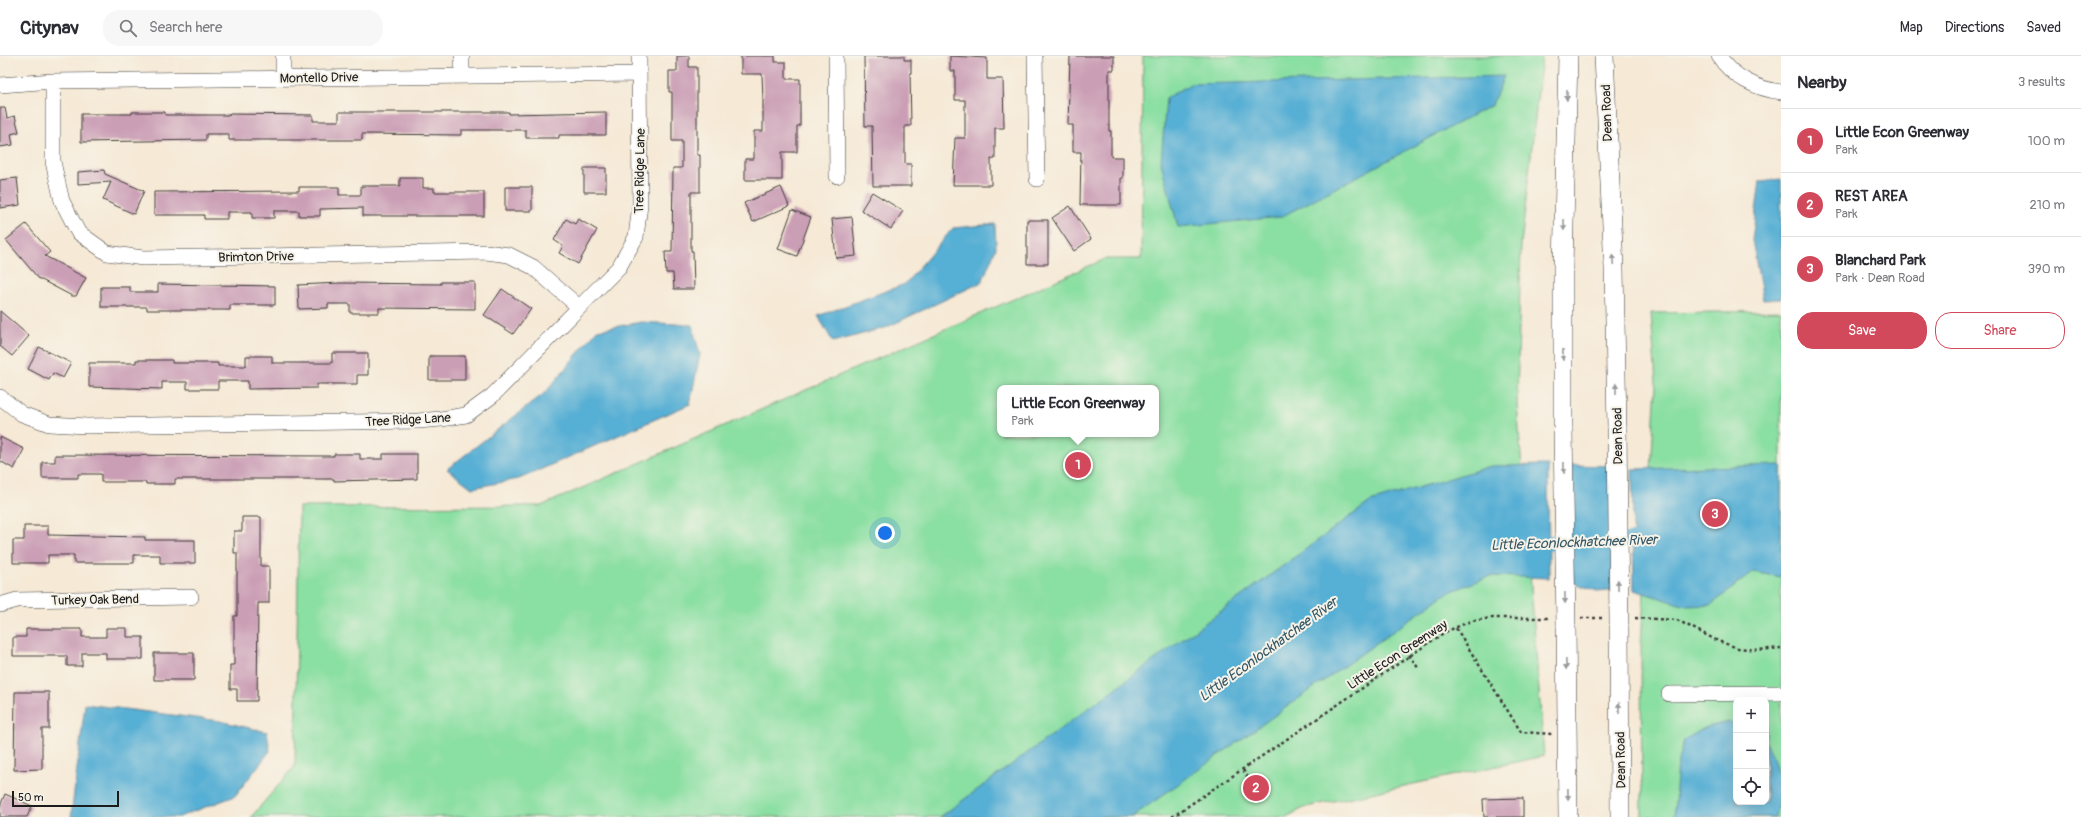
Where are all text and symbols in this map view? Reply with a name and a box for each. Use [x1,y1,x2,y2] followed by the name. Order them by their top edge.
[103,10,383,46] search box
[20,16,79,40] text: Citynav
[117,17,139,39] icon: search
[149,18,222,37] text: Search here
[1900,19,1923,36] text: Map
[1945,19,2004,36] text: Directions
[2026,19,2061,36] text: Saved
[279,69,359,87] street label: Montello Drive
[1797,72,1846,93] text: Nearby
[2018,74,2065,90] text: 3 results
[1598,84,1616,142] street label: Dean Road
[1564,89,1570,102] one-way arrow
[1835,123,1969,142] text: Little Econ Greenway
[631,128,649,214] street label: Tree Ridge Lane
[1807,133,1813,149] text: 1
[2028,133,2065,149] text: 100 m
[1835,142,1858,158] text: Park
[1835,187,1908,206] text: REST AREA
[1806,197,1814,213] text: 2
[2029,197,2065,213] text: 210 m
[1835,206,1858,222] text: Park
[1561,219,1567,232] one-way arrow
[218,248,295,266] street label: Brimton Drive
[1835,251,1926,270] text: Blanchard Park
[1610,254,1617,266] one-way arrow
[1806,261,1814,277] text: 3
[2028,261,2065,277] text: 390 m
[1835,270,1925,286] text: Park · Dean Road
[1797,312,1927,349] button: Save
[1935,312,2065,349] button: Share
[1560,349,1566,362] one-way arrow
[1613,382,1619,395] one-way arrow
[997,385,1159,437] popup
[1011,394,1145,413] text: Little Econ Greenway
[1610,407,1626,465] street label: Dean Road
[365,410,452,430] street label: Tree Ridge Lane
[1011,413,1034,429] text: Park
[1065,450,1091,480] pin: 1
[1561,462,1567,475] one-way arrow
[1702,499,1728,529] pin: 3
[875,523,895,543] your location
[1491,531,1659,554] water label: Little Econlockhatchee River
[1615,578,1621,591] one-way arrow
[51,591,139,609] street label: Turkey Oak Bend
[1196,592,1342,705] water label: Little Econlockhatchee River
[1562,592,1568,605] one-way arrow
[1344,616,1451,693] street label: Little Econ Greenway
[1563,658,1569,671] one-way arrow
[1733,697,1769,805] map controls
[1733,697,1769,733] button: +
[1616,701,1622,714] one-way arrow
[1613,731,1629,789] street label: Dean Road
[1733,733,1769,769] button: −
[1733,769,1769,805] button: locate
[1243,773,1269,803] pin: 2
[1565,788,1571,801] one-way arrow
[12,789,119,808] scale bar
[18,791,44,804] text: 50 m

